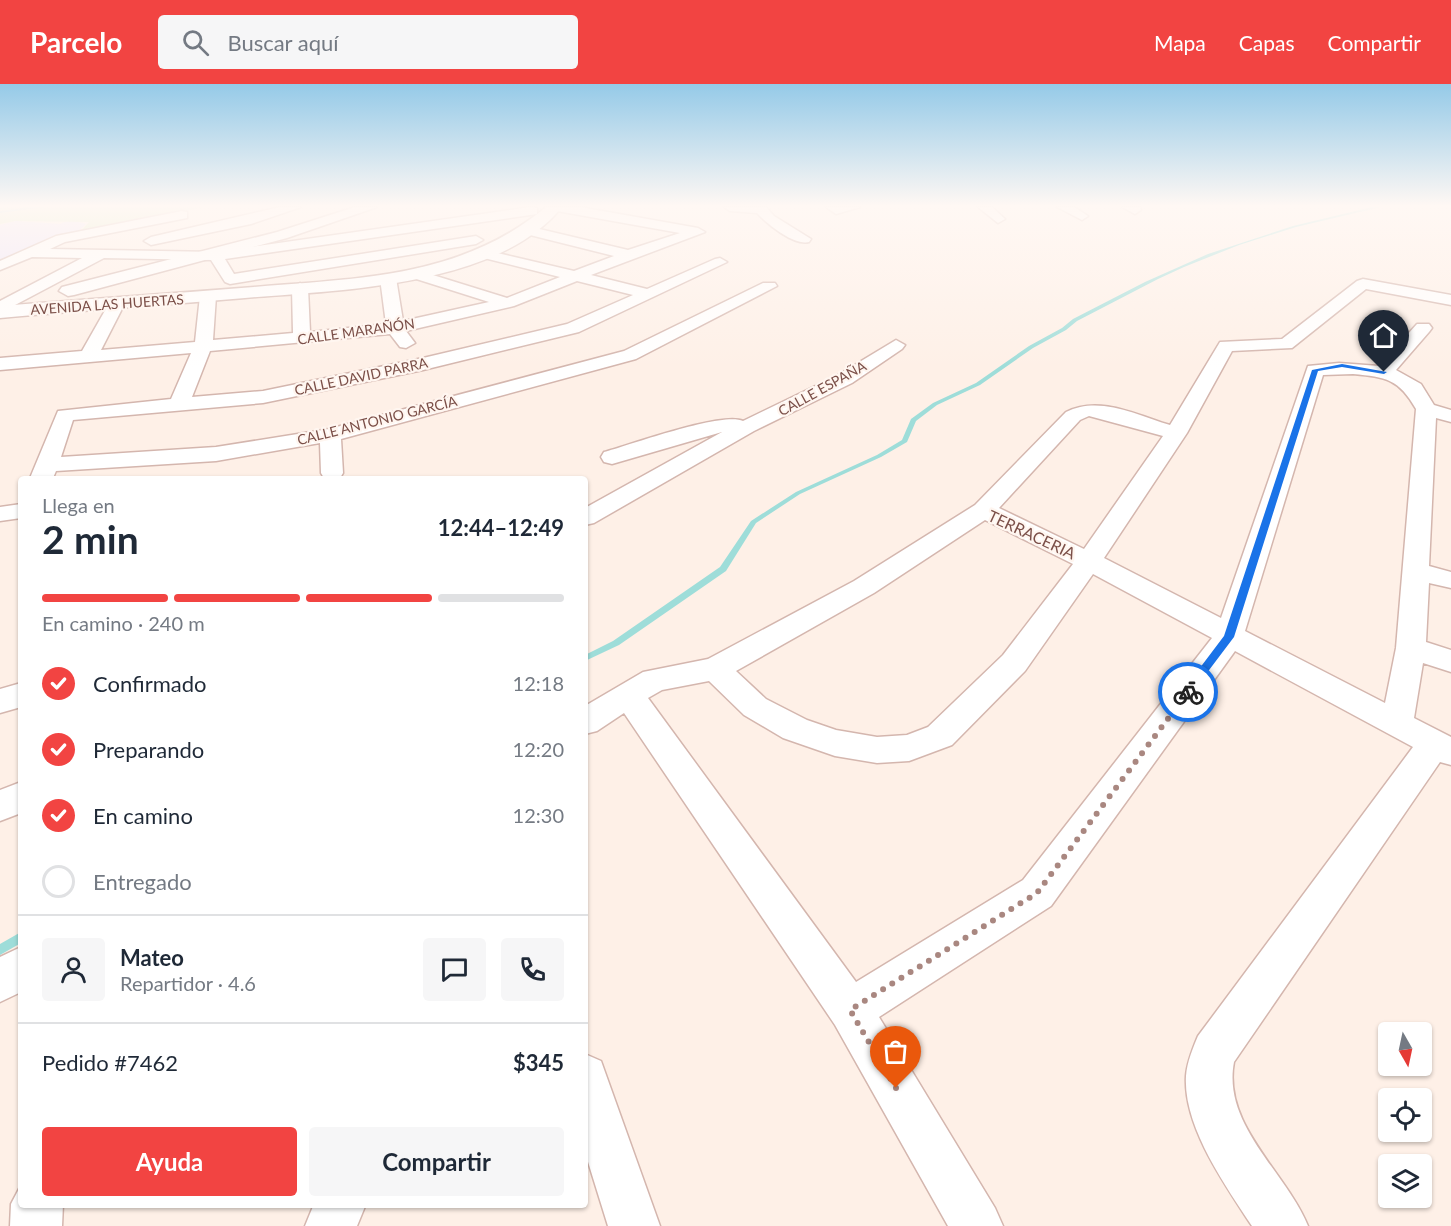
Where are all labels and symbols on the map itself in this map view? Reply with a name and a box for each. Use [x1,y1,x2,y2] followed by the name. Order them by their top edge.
[30,290,184,318] street label: AVENIDA LAS HUERTAS
[1358,310,1409,372] pin
[296,314,416,348] street label: CALLE MARAÑÓN
[293,353,430,398] street label: CALLE DAVID PARRA
[775,357,869,419] street label: CALLE ESPAÑA
[295,392,459,448] street label: CALLE ANTONIO GARCÍA
[985,505,1079,563] street label: TERRACERIA
[1158,662,1218,722] courier
[1378,1022,1432,1076] north arrow
[870,1026,921,1088] pin

